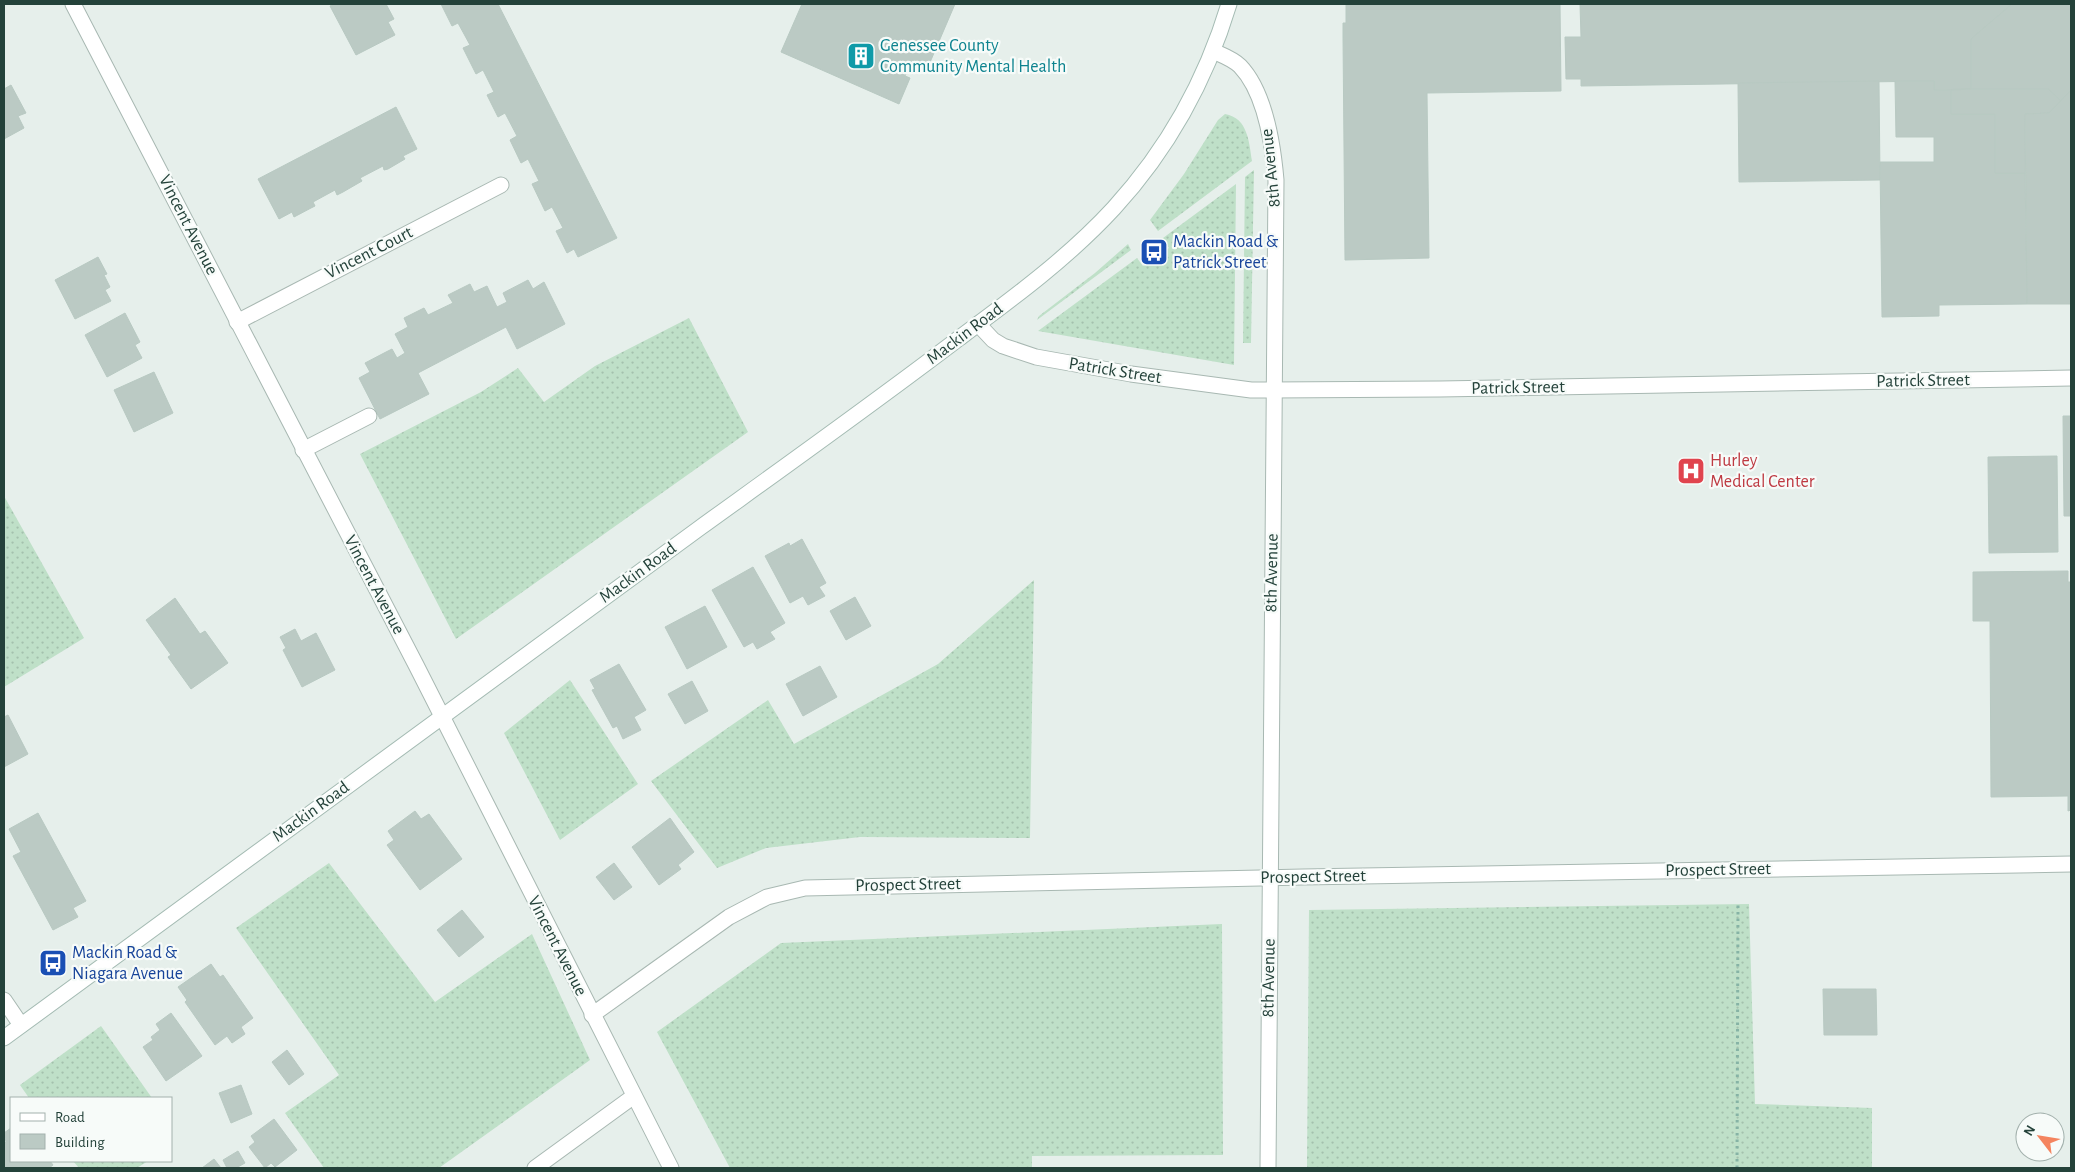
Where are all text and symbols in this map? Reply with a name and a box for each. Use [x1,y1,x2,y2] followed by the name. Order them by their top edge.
[880,37,1066,76] place label: Genessee County Community Mental Health
[846,41,876,71] building icon: Genessee County Community Mental Health
[1258,128,1284,208] street label: 8th Avenue
[155,172,221,278] street label: Vincent Avenue
[322,223,416,283] street label: Vincent Court
[1173,233,1279,272] place label: Mackin Road & Patrick Street
[1139,237,1169,267] bus stop icon: Mackin Road & Patrick Street
[924,300,1006,368] street label: Mackin Road
[1067,355,1163,387] street label: Patrick Street
[1876,371,1970,391] street label: Patrick Street
[1471,378,1565,398] street label: Patrick Street
[1710,452,1815,491] place label: Hurley Medical Center
[1676,456,1706,486] hospital icon: Hurley Medical Center
[340,532,408,638] street label: Vincent Avenue
[1262,533,1282,613] street label: 8th Avenue
[596,539,680,607] street label: Mackin Road
[269,778,353,846] street label: Mackin Road
[1665,860,1771,880] street label: Prospect Street
[1260,867,1366,887] street label: Prospect Street
[855,875,961,895] street label: Prospect Street
[524,893,590,999] street label: Vincent Avenue
[1259,938,1279,1018] street label: 8th Avenue
[72,944,183,983] place label: Mackin Road & Niagara Avenue
[38,948,68,978] bus stop icon: Mackin Road & Niagara Avenue
[10,1097,172,1162] legend
[55,1110,85,1125] text: Road
[2015,1112,2065,1162] north arrow
[2021,1123,2038,1139] text: N
[55,1135,105,1150] text: Building

